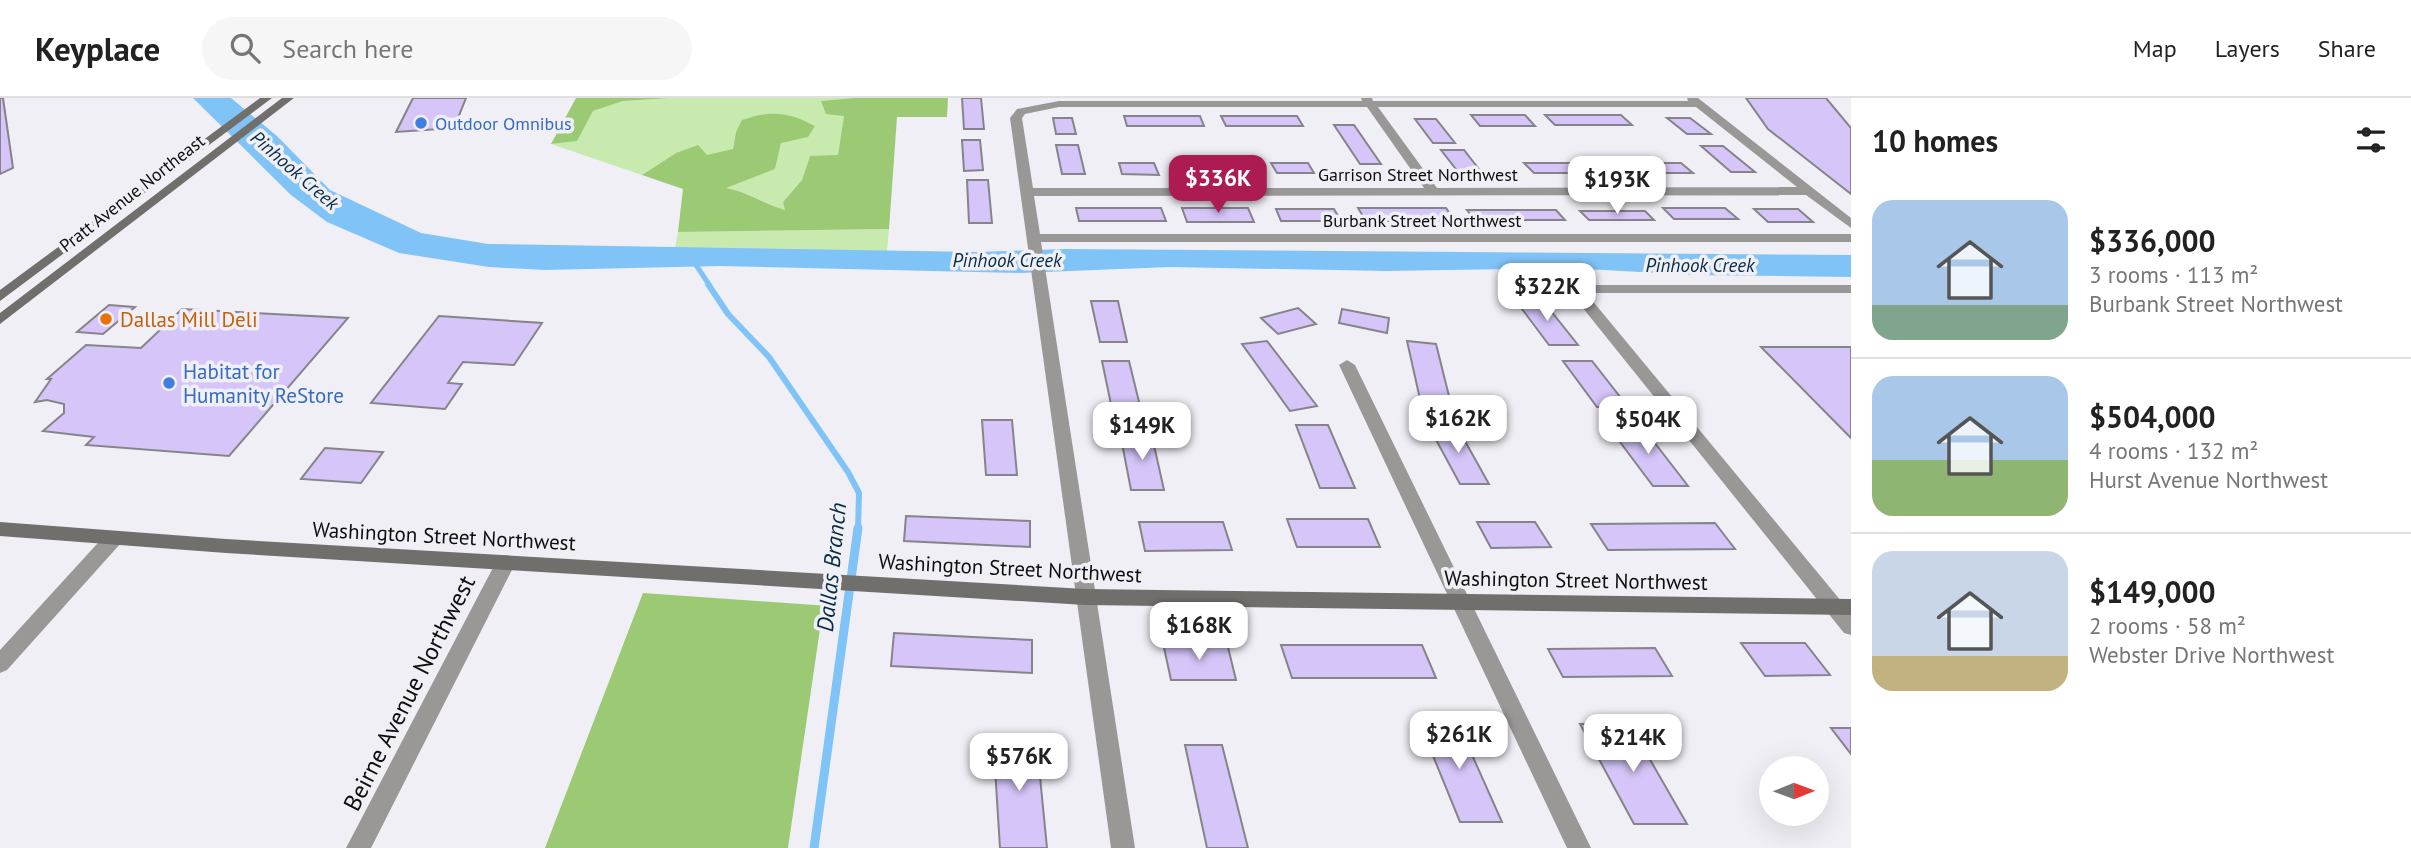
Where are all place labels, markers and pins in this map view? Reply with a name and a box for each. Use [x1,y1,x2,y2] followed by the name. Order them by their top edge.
[435,112,572,135] place label: Outdoor Omnibus
[413,115,429,131] marker: Outdoor Omnibus
[1169,156,1267,215] pin: $336K
[1568,156,1666,216] pin: $193K
[1498,264,1596,323] pin: $322K
[120,306,258,333] place label: Dallas Mill Deli
[98,311,114,327] marker: Dallas Mill Deli
[183,358,344,409] place label: Habitat for Humanity ReStore
[161,375,177,391] marker: Habitat for Humanity ReStore
[1409,396,1507,455] pin: $162K
[1599,396,1697,456] pin: $504K
[1093,402,1191,462] pin: $149K
[1150,602,1248,662] pin: $168K
[1410,712,1508,771] pin: $261K
[1584,714,1682,774] pin: $214K
[970,734,1068,793] pin: $576K

